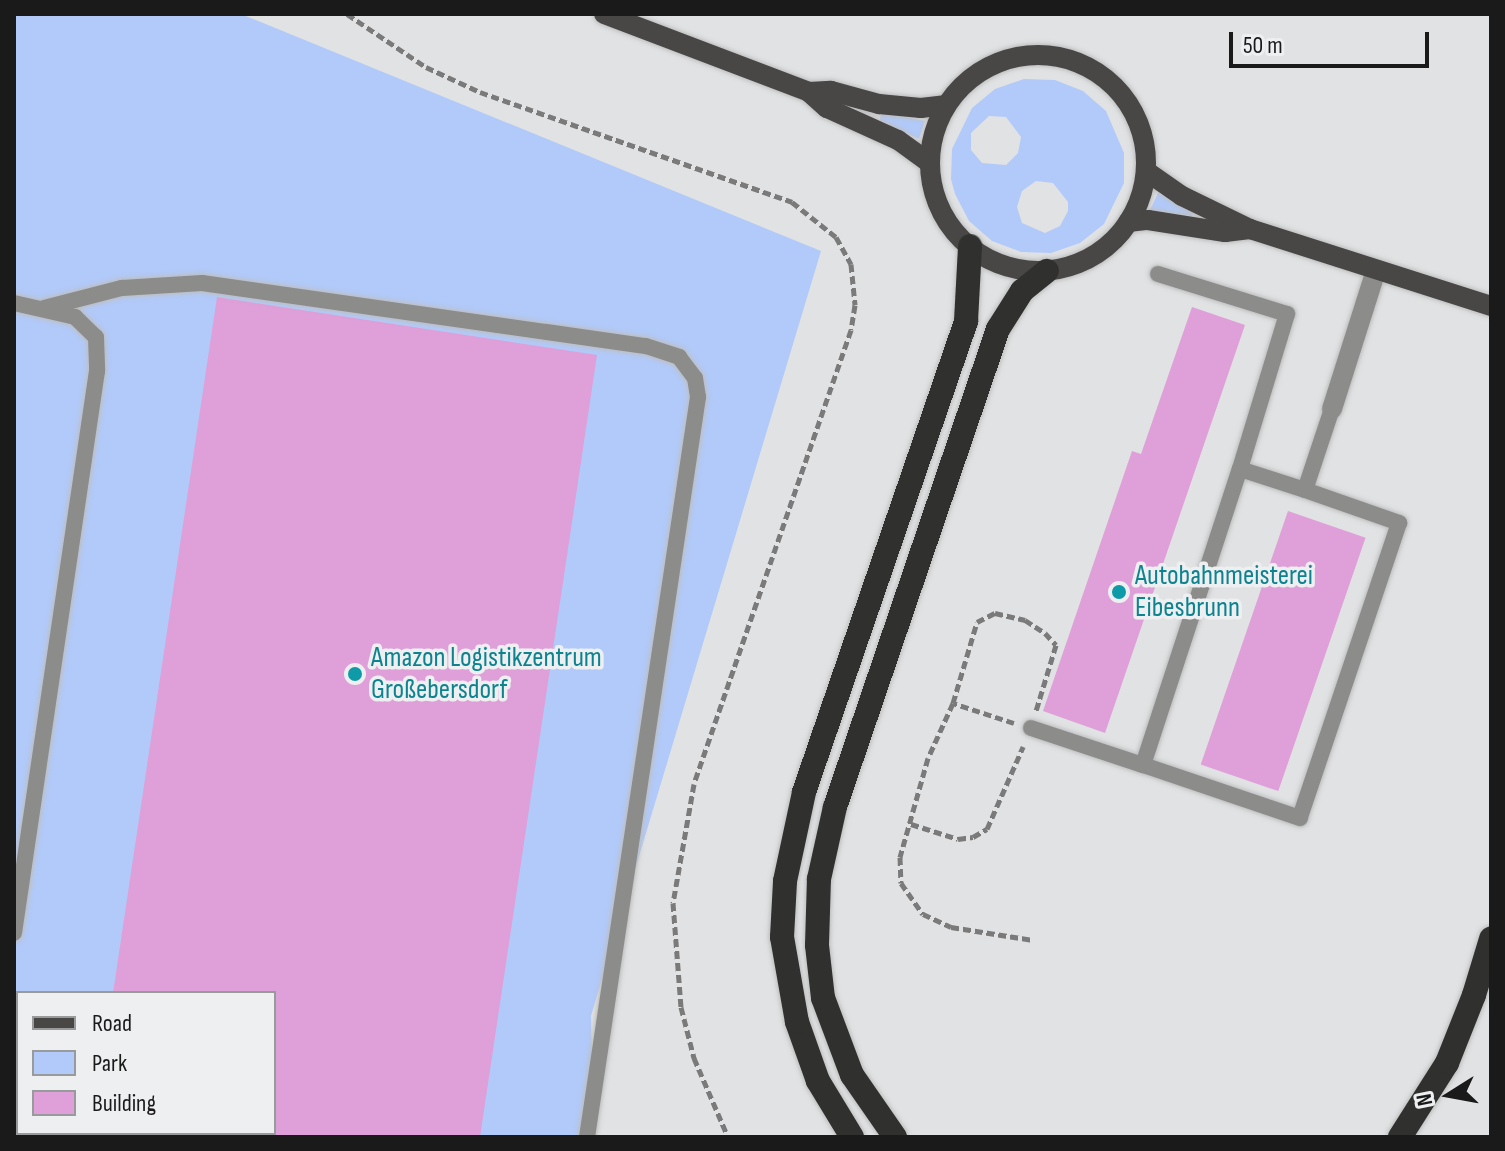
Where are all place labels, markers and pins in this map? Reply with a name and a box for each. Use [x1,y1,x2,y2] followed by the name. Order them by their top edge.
[1135,559,1313,625] place label: Autobahnmeisterei Eibesbrunn
[1110,583,1128,601] marker: Autobahnmeisterei Eibesbrunn
[371,641,602,707] place label: Amazon Logistikzentrum Großebersdorf
[346,665,364,683] marker: Amazon Logistikzentrum Großebersdorf

